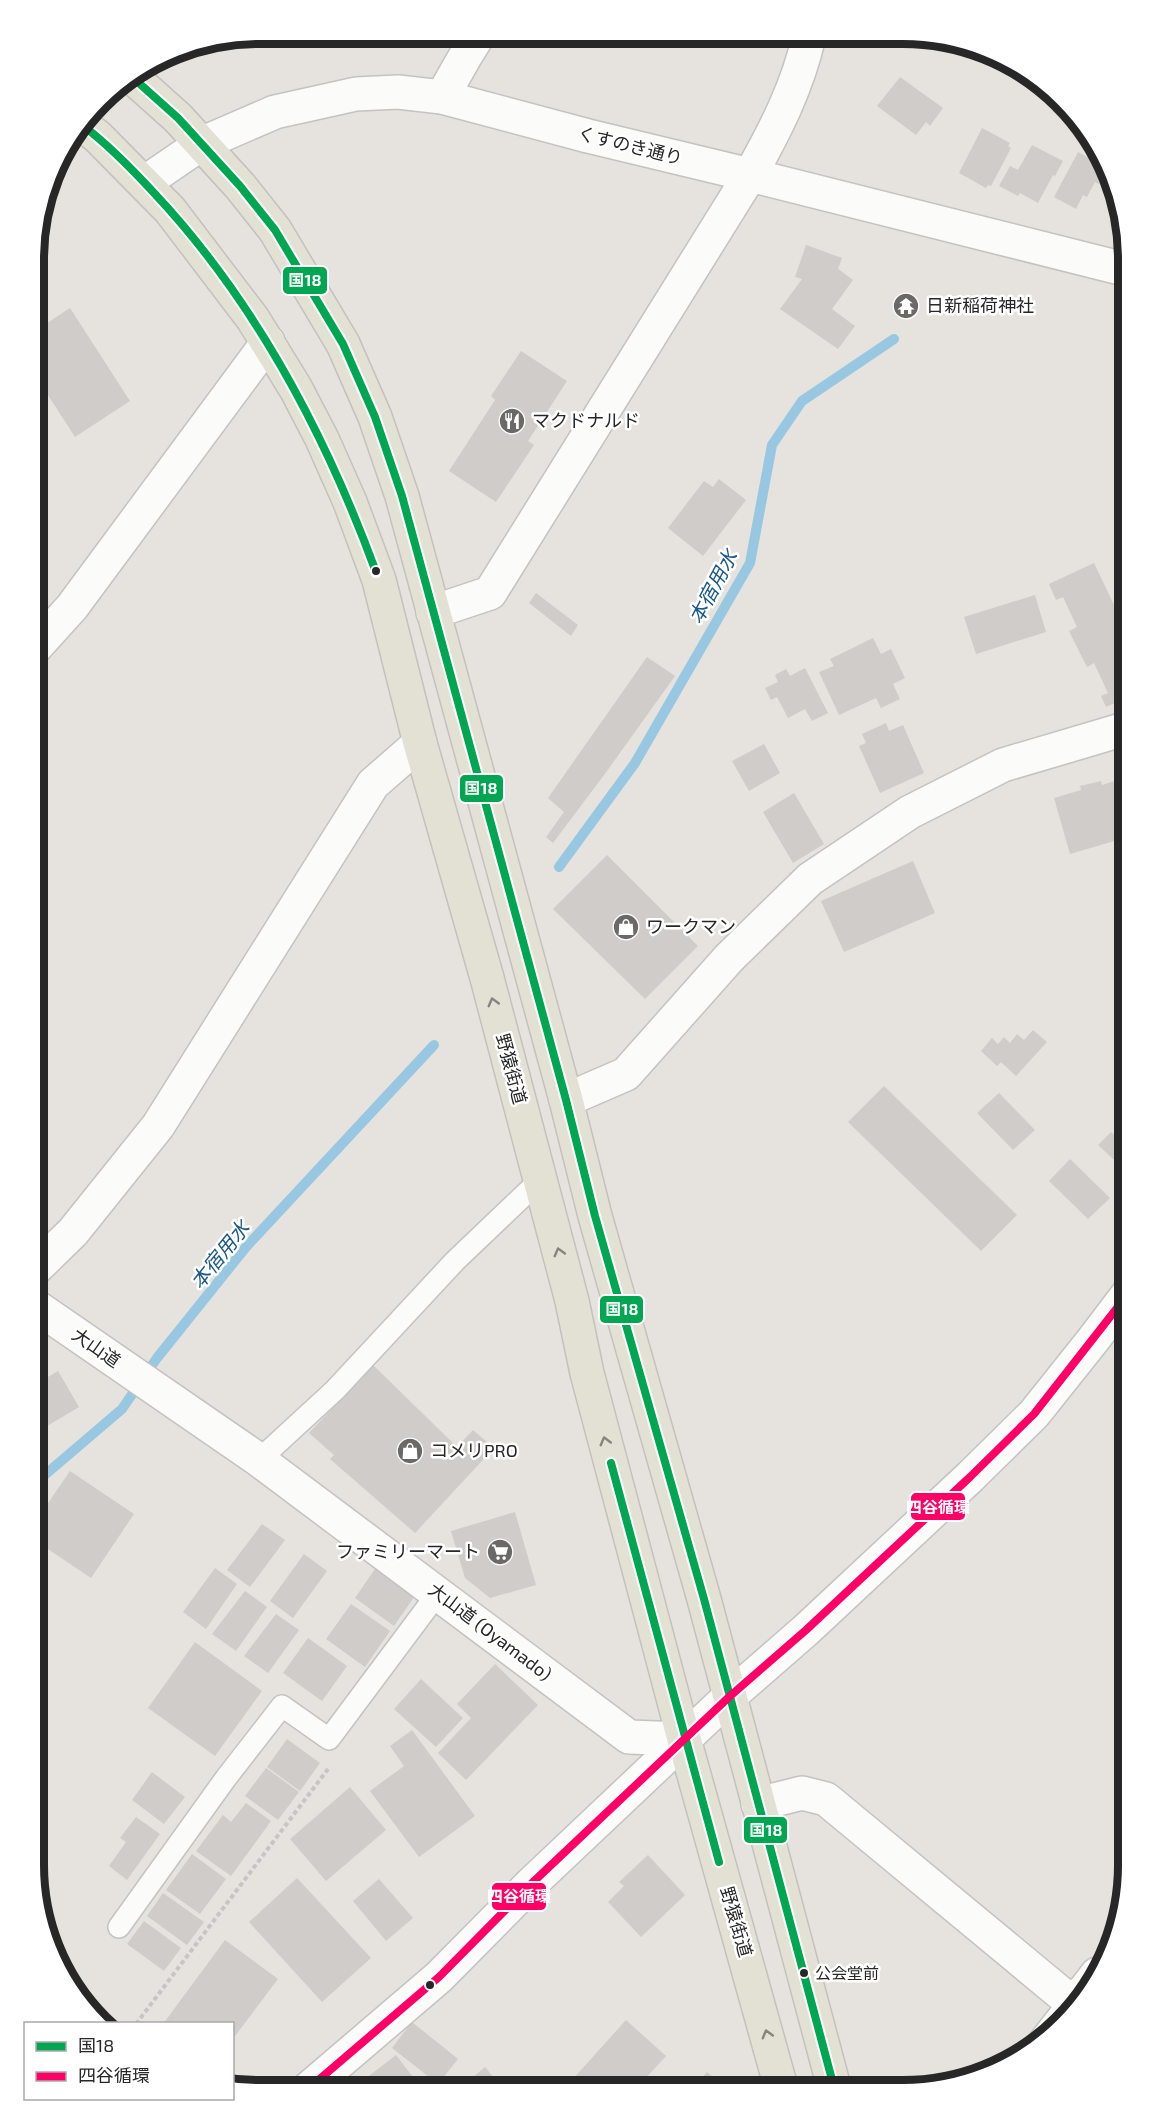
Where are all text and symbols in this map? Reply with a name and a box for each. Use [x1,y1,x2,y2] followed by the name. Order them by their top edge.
[575,121,685,169] street label: くすのき通り
[282,266,328,295] line badge: 国18
[289,270,321,289] text: 国18
[891,291,921,321] temple icon: 日新稲荷神社
[926,294,1034,316] place label: 日新稲荷神社
[497,406,527,436] restaurant icon: マクドナルド
[532,409,640,431] place label: マクドナルド
[683,544,742,627] water label: 本宿用水
[370,565,382,577] unlabelled marker
[459,774,504,803] line badge: 国18
[465,778,497,797] text: 国18
[611,912,641,942] shop icon: ワークマン
[646,915,736,937] place label: ワークマン
[488,997,501,1007] one-way arrow
[492,1031,532,1106] street label: 野猿街道
[185,1214,255,1293] water label: 本宿用水
[554,1247,566,1257] one-way arrow
[599,1295,644,1324] line badge: 国18
[606,1299,638,1318] text: 国18
[68,1323,125,1372] street label: 大山道
[395,1436,425,1466] shop icon: コメリPRO
[600,1436,613,1446] one-way arrow
[430,1439,518,1461] place label: コメリPRO
[910,1492,966,1521] line badge: 四谷循環
[906,1497,970,1516] text: 四谷循環
[485,1537,515,1567] supermarket icon: ファミリーマート
[336,1540,480,1562] place label: ファミリーマート
[425,1578,557,1685] street label: 大山道 (Oyamado)
[743,1816,788,1844] line badge: 国18
[750,1820,782,1839] text: 国18
[491,1882,547,1911] line badge: 四谷循環
[716,1884,757,1959] street label: 野猿街道
[487,1886,551,1905] text: 四谷循環
[815,1963,879,1982] place label: 公会堂前
[798,1967,810,1979] marker: 公会堂前
[424,1979,436,1991] unlabelled marker
[24,2022,234,2100] legend
[762,2029,774,2040] one-way arrow
[78,2034,114,2056] text: 国18
[78,2064,150,2086] text: 四谷循環

